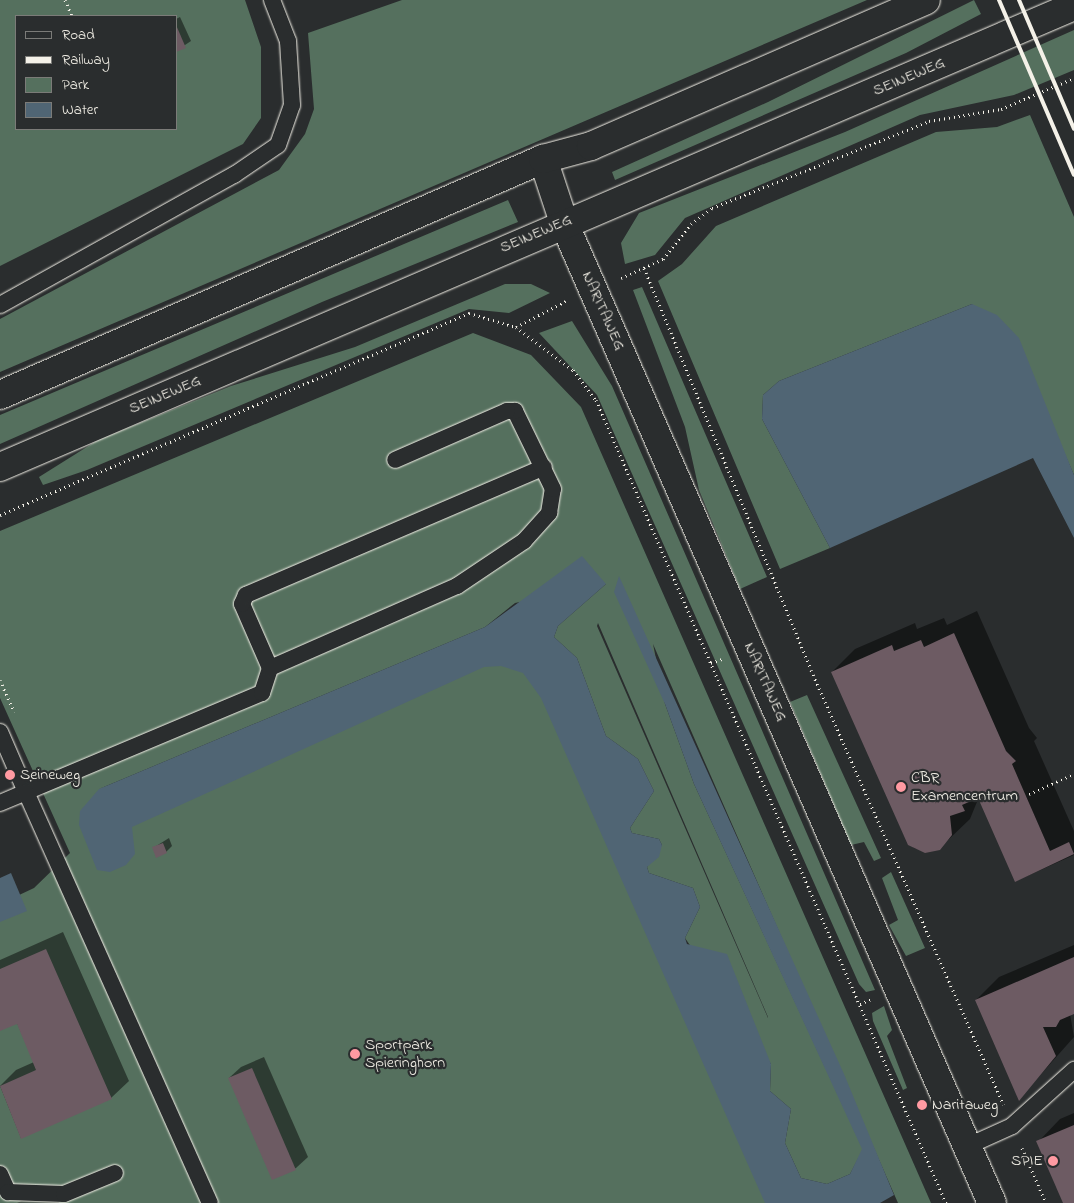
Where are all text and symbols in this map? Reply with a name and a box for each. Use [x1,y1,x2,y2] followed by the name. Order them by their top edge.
[15,15,178,130] legend
[62,24,95,46] text: Road
[62,49,110,71] text: Railway
[870,53,948,101] street label: SEINEWEG
[62,74,89,96] text: Park
[62,99,98,121] text: Water
[497,210,575,258] street label: SEINEWEG
[577,269,629,353] street label: NARITAWEG
[126,371,204,419] street label: SEINEWEG
[739,640,791,724] street label: NARITAWEG
[20,765,80,785] place label: Seineweg
[911,768,1018,806] place label: CBR Examencentrum
[4,769,16,781] marker: Seineweg
[895,781,907,793] marker: CBR Examencentrum
[365,1035,445,1073] place label: Sportpark Spieringhorn
[349,1048,361,1060] marker: Sportpark Spieringhorn
[932,1095,998,1115] place label: Naritaweg
[916,1099,928,1111] marker: Naritaweg
[1011,1151,1043,1171] place label: SPIE
[1047,1155,1059,1167] marker: SPIE

